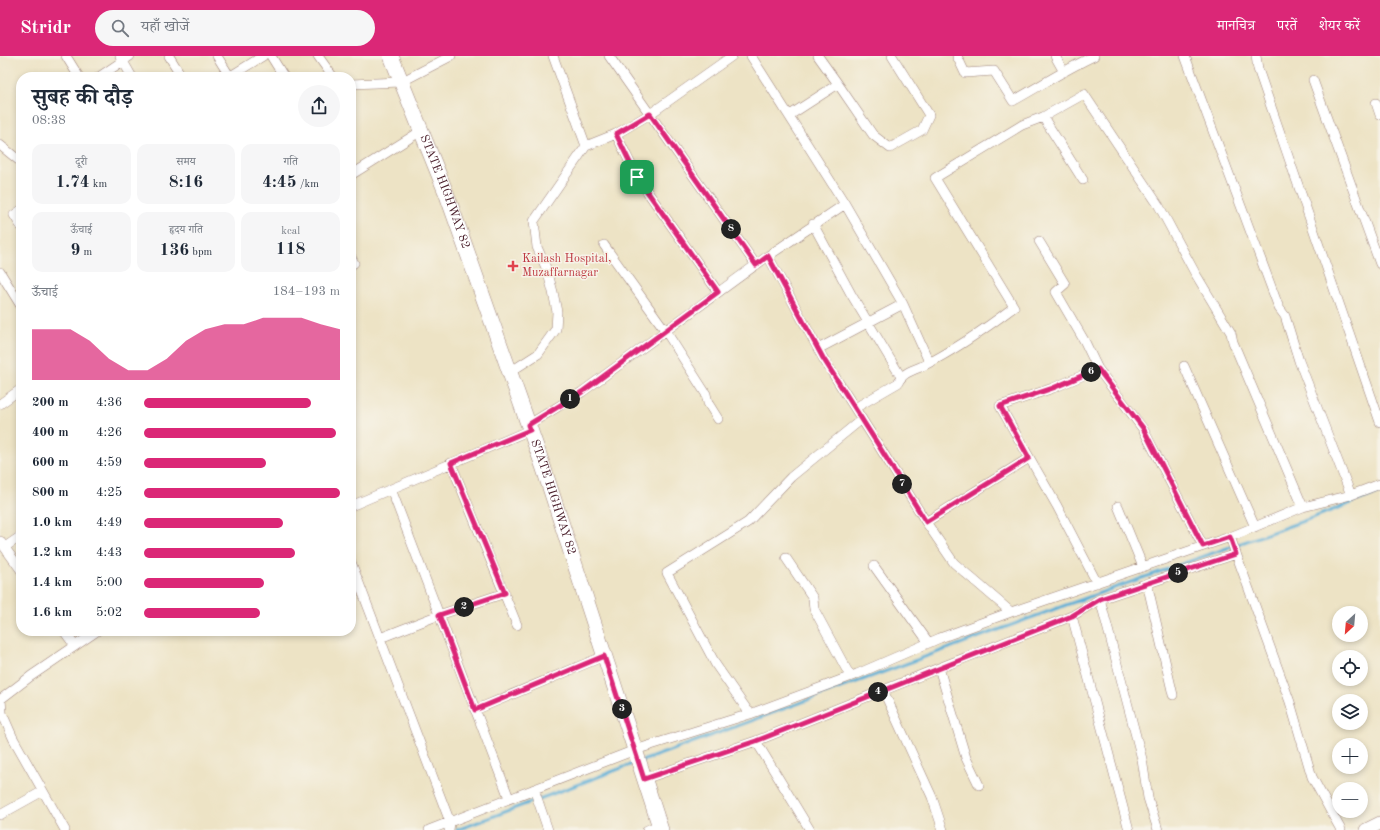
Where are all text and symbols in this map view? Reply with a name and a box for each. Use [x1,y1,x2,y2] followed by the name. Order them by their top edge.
[95,10,375,46] search box
[109,17,131,39] icon: search
[20,19,71,38] text: Stridr
[1217,19,1255,33] text: मानचित्र
[1277,19,1297,33] text: परतें
[1319,19,1360,33] text: शेयर करें
[141,20,189,35] text: यहाँ खोजें
[298,85,340,127] button: share
[32,87,133,109] text: सुबह की दौड़
[32,114,66,127] text: 08:38
[417,133,472,250] street label: STATE HIGHWAY 82
[75,157,87,168] text: दूरी
[176,157,196,168] text: समय
[283,157,298,168] text: गति
[620,160,654,194] pin
[626,166,648,188] icon: arrive
[55,174,90,191] text: 1.74
[169,174,203,191] text: 8:16
[262,174,297,191] text: 4:45
[90,179,107,190] text: km
[297,179,319,190] text: /km
[721,219,741,239] pin: 8
[728,223,734,234] text: 8
[70,225,92,236] text: ऊँचाई
[169,225,203,236] text: हृदय गति
[281,226,300,237] text: kcal
[276,241,305,258] text: 118
[70,242,80,259] text: 9
[160,242,189,259] text: 136
[80,247,92,258] text: m
[189,247,212,258] text: bpm
[522,253,611,279] place label: Kailash Hospital, Muzaffarnagar
[507,260,519,272] marker: Kailash Hospital, Muzaffarnagar
[273,285,340,298] text: 184–193 m
[32,286,58,299] text: ऊँचाई
[1081,362,1101,382] pin: 6
[1088,366,1094,377] text: 6
[560,389,580,409] pin: 1
[567,393,573,404] text: 1
[32,396,69,409] text: 200 m
[96,396,122,409] text: 4:36
[32,426,69,439] text: 400 m
[96,426,122,439] text: 4:26
[528,438,577,556] street label: STATE HIGHWAY 82
[32,456,69,469] text: 600 m
[96,456,122,469] text: 4:59
[892,474,912,494] pin: 7
[899,478,905,489] text: 7
[32,486,69,499] text: 800 m
[96,486,122,499] text: 4:25
[32,516,72,529] text: 1.0 km
[96,516,122,529] text: 4:49
[32,546,72,559] text: 1.2 km
[96,546,122,559] text: 4:43
[1168,563,1188,583] pin: 5
[1175,567,1181,578] text: 5
[32,576,72,589] text: 1.4 km
[96,576,122,589] text: 5:00
[454,597,474,617] pin: 2
[461,601,467,612] text: 2
[32,606,72,619] text: 1.6 km
[96,606,122,619] text: 5:02
[1332,606,1368,642] north arrow
[1332,606,1368,818] map controls
[1332,650,1368,686] button: locate
[868,682,888,702] pin: 4
[875,686,881,697] text: 4
[1332,694,1368,730] button: layers
[612,699,632,719] pin: 3
[619,703,625,714] text: 3
[1332,738,1368,774] button: +
[1332,782,1368,818] button: −

